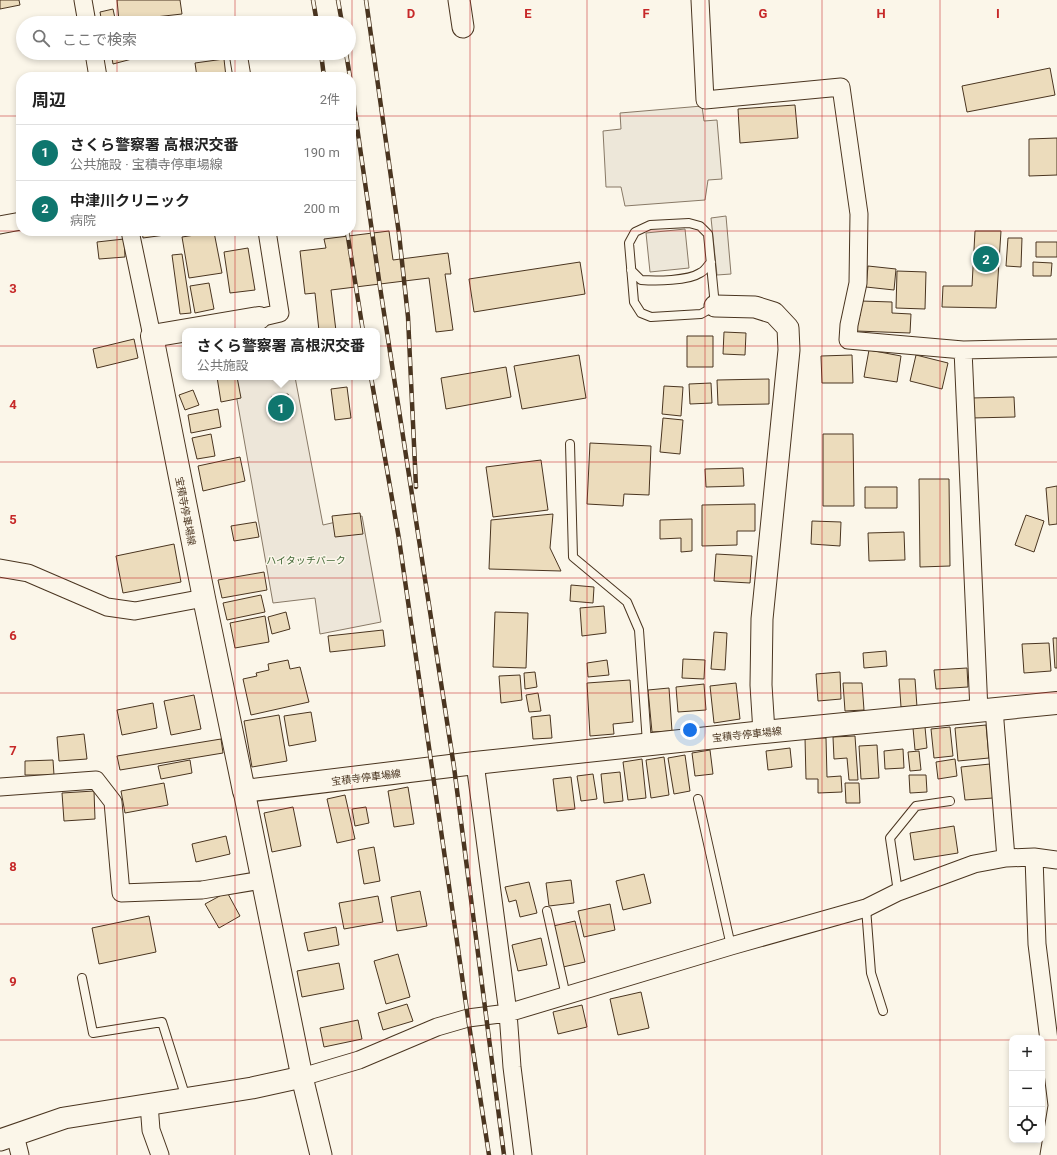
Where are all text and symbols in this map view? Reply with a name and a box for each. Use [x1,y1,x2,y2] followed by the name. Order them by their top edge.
[407,6,415,21] text: D
[524,6,532,21] text: E
[642,6,650,21] text: F
[759,6,768,21] text: G
[876,6,886,21] text: H
[996,6,1000,21] text: I
[16,16,356,60] search box
[30,27,52,49] icon: search
[62,31,137,49] text: ここで検索
[32,90,66,110] text: 周辺
[320,92,340,107] text: 2件
[70,136,239,154] text: さくら警察署 高根沢交番
[41,145,49,160] text: 1
[303,145,340,160] text: 190 m
[70,157,223,172] text: 公共施設 · 宝積寺停車場線
[70,192,190,210] text: 中津川クリニック
[41,201,49,216] text: 2
[303,201,340,216] text: 200 m
[70,213,96,228] text: 病院
[973,244,999,274] pin: 2
[9,281,17,296] text: 3
[182,328,380,380] popup
[197,337,365,355] text: さくら警察署 高根沢交番
[197,358,249,373] text: 公共施設
[268,393,294,423] pin: 1
[9,397,17,412] text: 4
[173,476,198,547] street label: 宝積寺停車場線
[9,512,17,527] text: 5
[266,555,346,566] park label: ハイタッチパーク
[9,628,17,643] text: 6
[680,720,700,740] your location
[712,725,782,744] street label: 宝積寺停車場線
[9,743,17,758] text: 7
[331,768,401,787] street label: 宝積寺停車場線
[9,859,17,874] text: 8
[9,974,17,989] text: 9
[1009,1035,1045,1143] map controls
[1009,1035,1045,1071] button: +
[1009,1071,1045,1107] button: −
[1009,1107,1045,1143] button: locate

